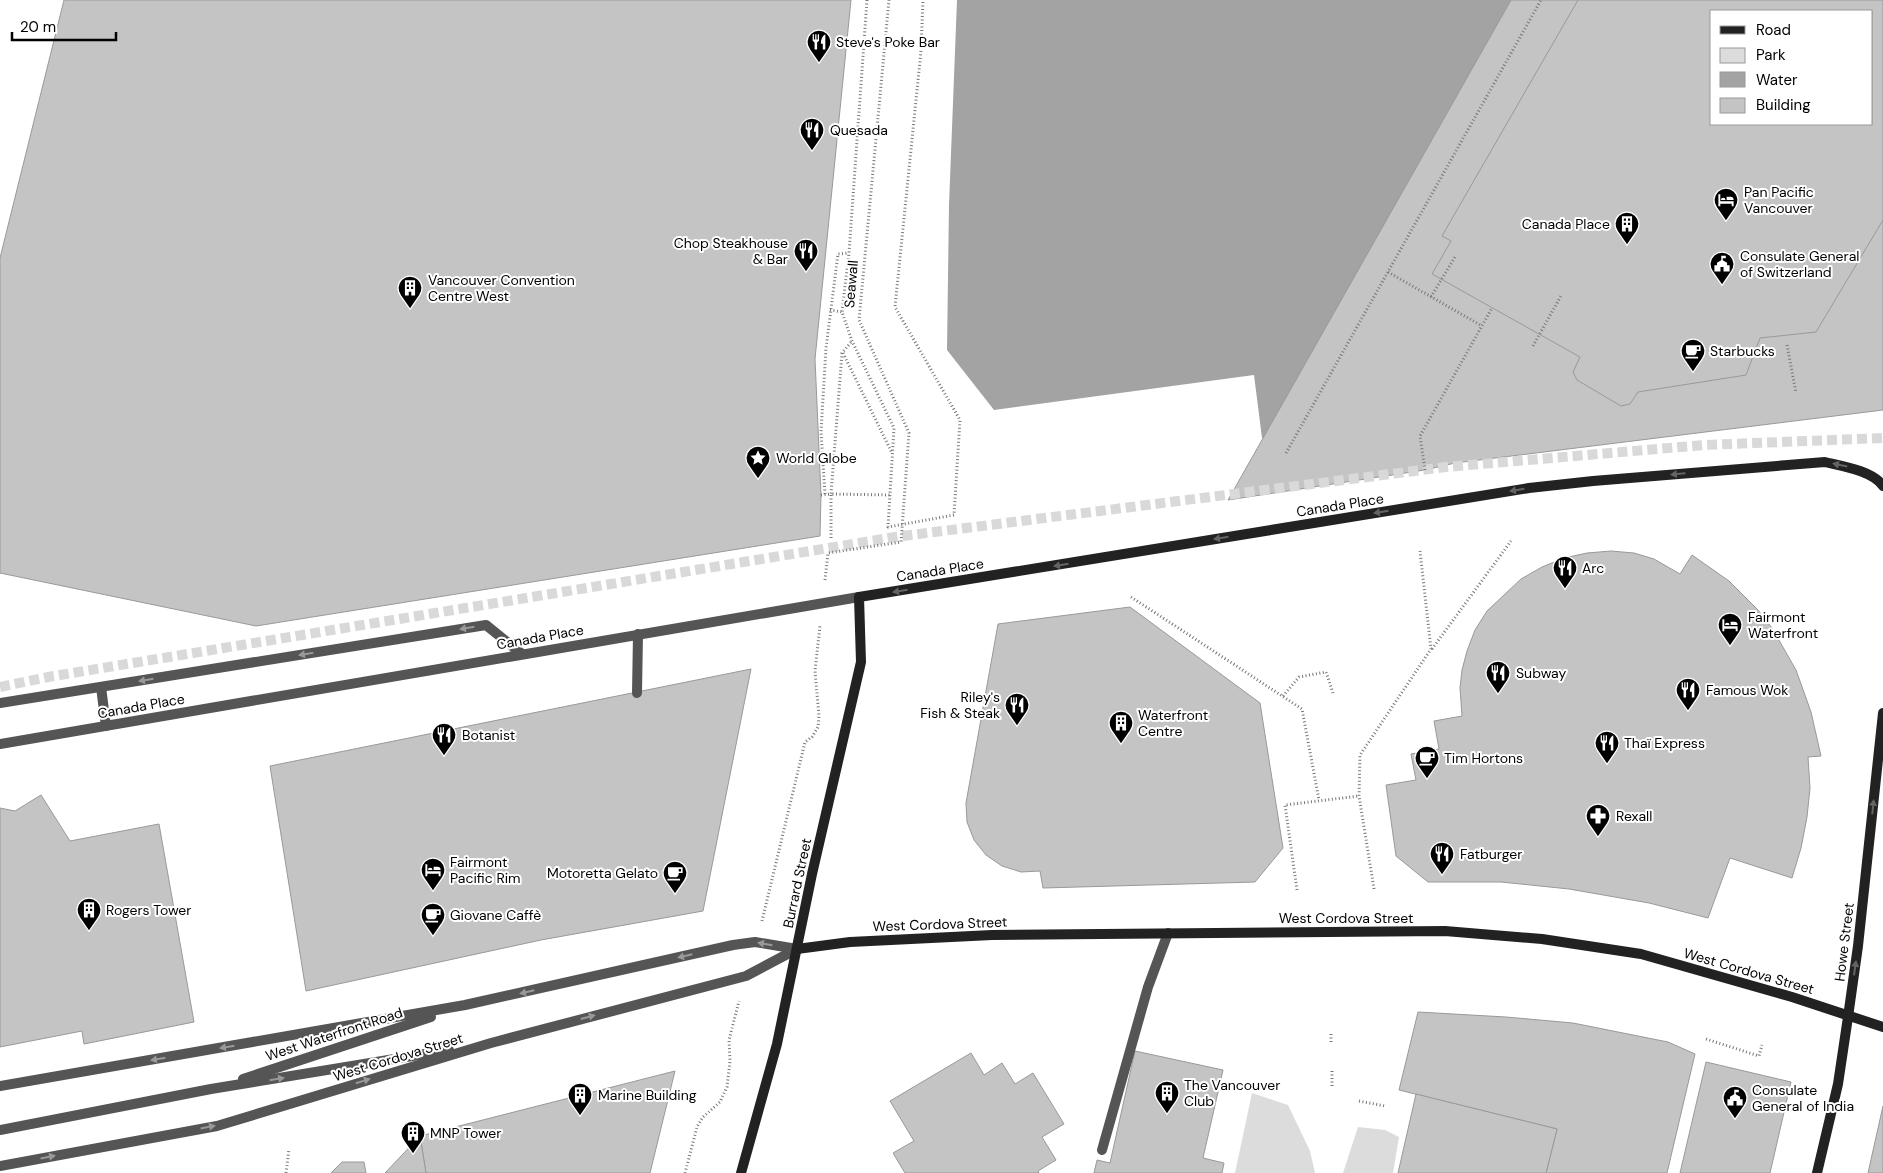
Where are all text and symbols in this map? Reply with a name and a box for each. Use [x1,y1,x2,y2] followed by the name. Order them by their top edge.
[12,10,116,42] scale bar
[1710,10,1873,125] legend
[20,17,56,37] text: 20 m
[1756,20,1791,40] text: Road
[806,29,832,63] restaurant icon: Steve's Poke Bar
[836,33,940,51] place label: Steve's Poke Bar
[1756,45,1786,65] text: Park
[1756,70,1798,90] text: Water
[1756,95,1811,115] text: Building
[799,117,825,151] restaurant icon: Quesada
[830,121,888,139] place label: Quesada
[1744,183,1814,217] place label: Pan Pacific Vancouver
[1713,187,1739,221] hotel icon: Pan Pacific Vancouver
[1614,211,1640,245] building icon: Canada Place
[1522,215,1610,233] place label: Canada Place
[674,234,788,268] place label: Chop Steakhouse & Bar
[793,238,819,272] restaurant icon: Chop Steakhouse & Bar
[1740,247,1859,281] place label: Consulate General of Switzerland
[1709,251,1735,285] public building icon: Consulate General of Switzerland
[840,259,862,309] street label: Seawall
[428,271,575,305] place label: Vancouver Convention Centre West
[397,275,423,309] building icon: Vancouver Convention Centre West
[1680,338,1706,372] cafe icon: Starbucks
[1710,342,1775,360] place label: Starbucks
[745,445,771,479] place icon: World Globe
[776,449,857,467] place label: World Globe
[1832,461,1848,469] one-way arrow
[1670,470,1686,478] one-way arrow
[1508,487,1524,495] one-way arrow
[1295,489,1385,521] street label: Canada Place
[1373,508,1389,516] one-way arrow
[1213,535,1229,543] one-way arrow
[895,554,985,586] street label: Canada Place
[1552,555,1578,589] restaurant icon: Arc
[1582,559,1604,577] place label: Arc
[1052,561,1068,569] one-way arrow
[892,587,908,595] one-way arrow
[1748,608,1818,642] place label: Fairmont Waterfront
[1717,612,1743,646] hotel icon: Fairmont Waterfront
[495,620,585,654] street label: Canada Place
[458,624,474,632] one-way arrow
[298,650,314,658] one-way arrow
[1485,660,1511,694] restaurant icon: Subway
[1516,664,1566,682] place label: Subway
[137,676,153,684] one-way arrow
[1675,677,1701,711] restaurant icon: Famous Wok
[1706,681,1788,699] place label: Famous Wok
[920,688,1000,722] place label: Riley's Fish & Steak
[96,689,186,723] street label: Canada Place
[1004,692,1030,726] restaurant icon: Riley's Fish & Steak
[1138,706,1208,740] place label: Waterfront Centre
[1108,710,1134,744] building icon: Waterfront Centre
[431,722,457,756] restaurant icon: Botanist
[462,726,515,744] place label: Botanist
[1594,730,1620,764] restaurant icon: Thaï Express
[1624,734,1705,752] place label: Thaï Express
[1414,745,1440,779] cafe icon: Tim Hortons
[1444,749,1523,767] place label: Tim Hortons
[1869,799,1877,815] one-way arrow
[1585,803,1611,837] pharmacy icon: Rexall
[1616,807,1652,825] place label: Rexall
[779,836,815,930] street label: Burrard Street
[1429,841,1455,875] restaurant icon: Fatburger
[1460,845,1522,863] place label: Fatburger
[450,853,521,887] place label: Fairmont Pacific Rim
[420,857,446,891] hotel icon: Fairmont Pacific Rim
[662,860,688,894] cafe icon: Motoretta Gelato
[547,864,658,882] place label: Motoretta Gelato
[76,897,102,931] building icon: Rogers Tower
[106,901,192,919] place label: Rogers Tower
[420,902,446,936] cafe icon: Giovane Caffè
[1830,902,1858,982] street label: Howe Street
[450,906,541,924] place label: Giovane Caffè
[1279,909,1413,927] street label: West Cordova Street
[872,913,1008,935] street label: West Cordova Street
[757,939,773,947] one-way arrow
[1682,944,1816,998] street label: West Cordova Street
[678,952,693,960] one-way arrow
[1851,960,1859,976] one-way arrow
[518,988,534,996] one-way arrow
[263,1003,405,1065] street label: West Waterfront Road
[581,1013,596,1021] one-way arrow
[331,1029,465,1085] street label: West Cordova Street
[219,1043,235,1051] one-way arrow
[149,1055,165,1063] one-way arrow
[269,1074,285,1082] one-way arrow
[1184,1076,1280,1110] place label: The Vancouver Club
[356,1077,371,1085] one-way arrow
[1154,1080,1180,1114] building icon: The Vancouver Club
[1752,1081,1854,1115] place label: Consulate General of India
[567,1082,593,1116] building icon: Marine Building
[1722,1085,1748,1119] public building icon: Consulate General of India
[598,1086,697,1104] place label: Marine Building
[400,1120,426,1154] building icon: MNP Tower
[200,1123,216,1131] one-way arrow
[430,1124,501,1142] place label: MNP Tower
[40,1153,56,1161] one-way arrow

